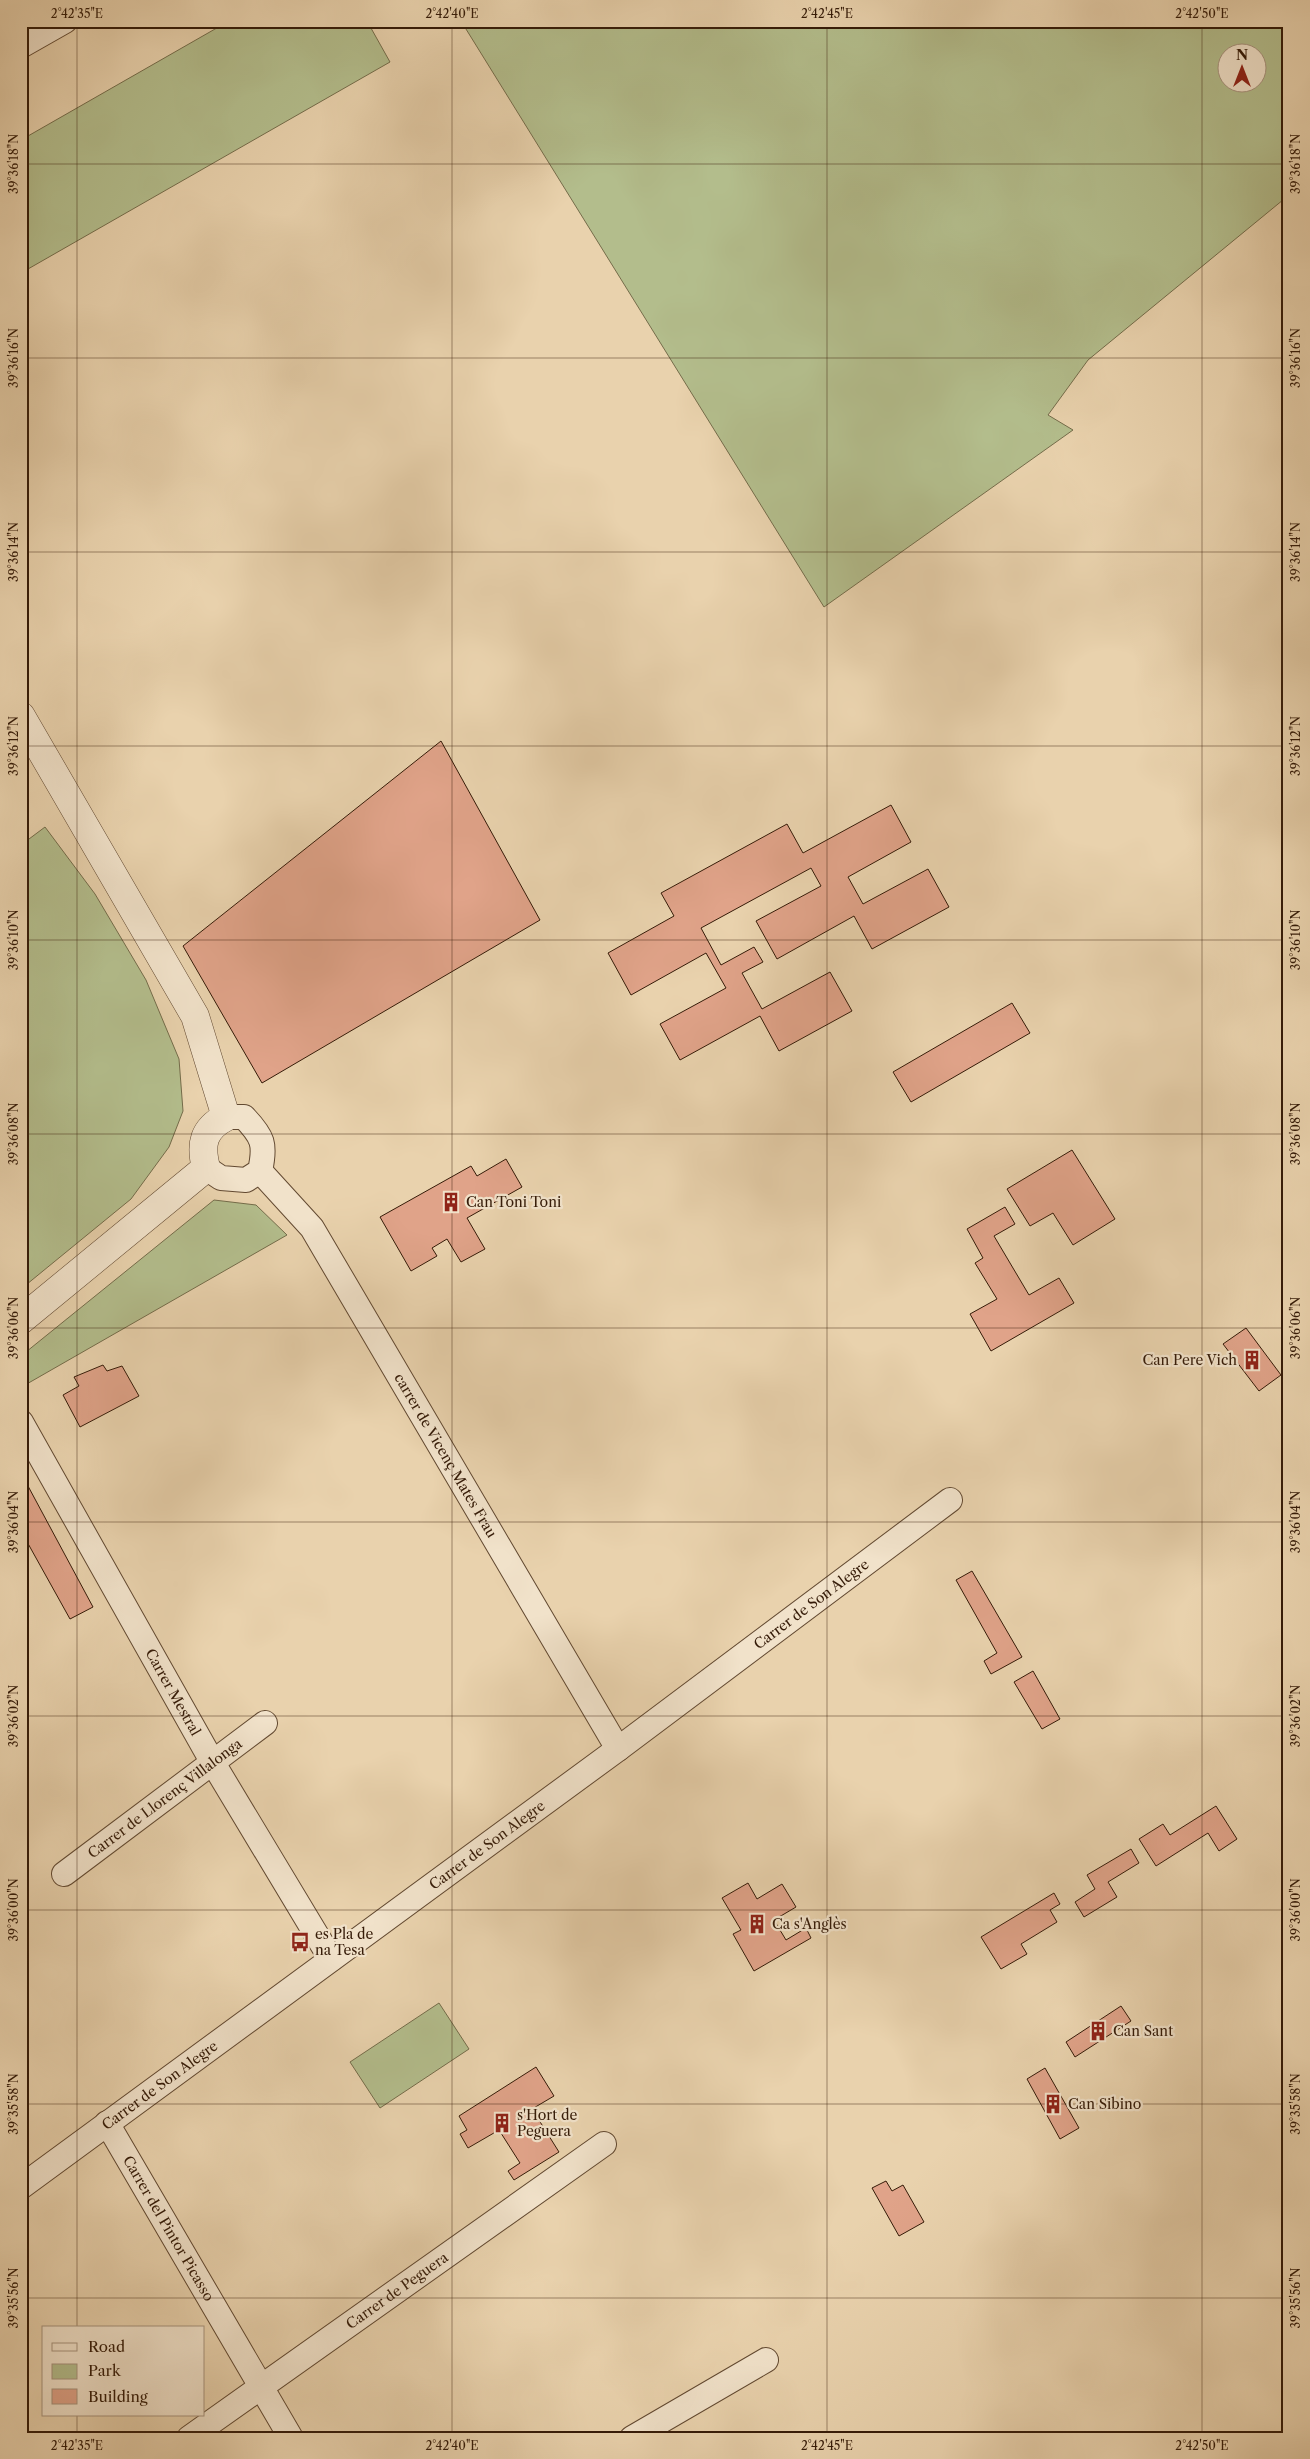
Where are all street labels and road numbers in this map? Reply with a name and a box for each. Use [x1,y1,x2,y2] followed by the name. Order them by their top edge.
[390,1370,501,1541] street label: carrer de Vicenç Mates Frau
[750,1555,873,1653] street label: Carrer de Son Alegre
[141,1645,205,1739] street label: Carrer Mestral
[84,1734,246,1862] street label: Carrer de Llorenç Villalonga
[426,1797,549,1894] street label: Carrer de Son Alegre
[98,2037,221,2134] street label: Carrer de Son Alegre
[119,2152,218,2304] street label: Carrer del Pintor Picasso
[343,2248,452,2333] street label: Carrer de Peguera

